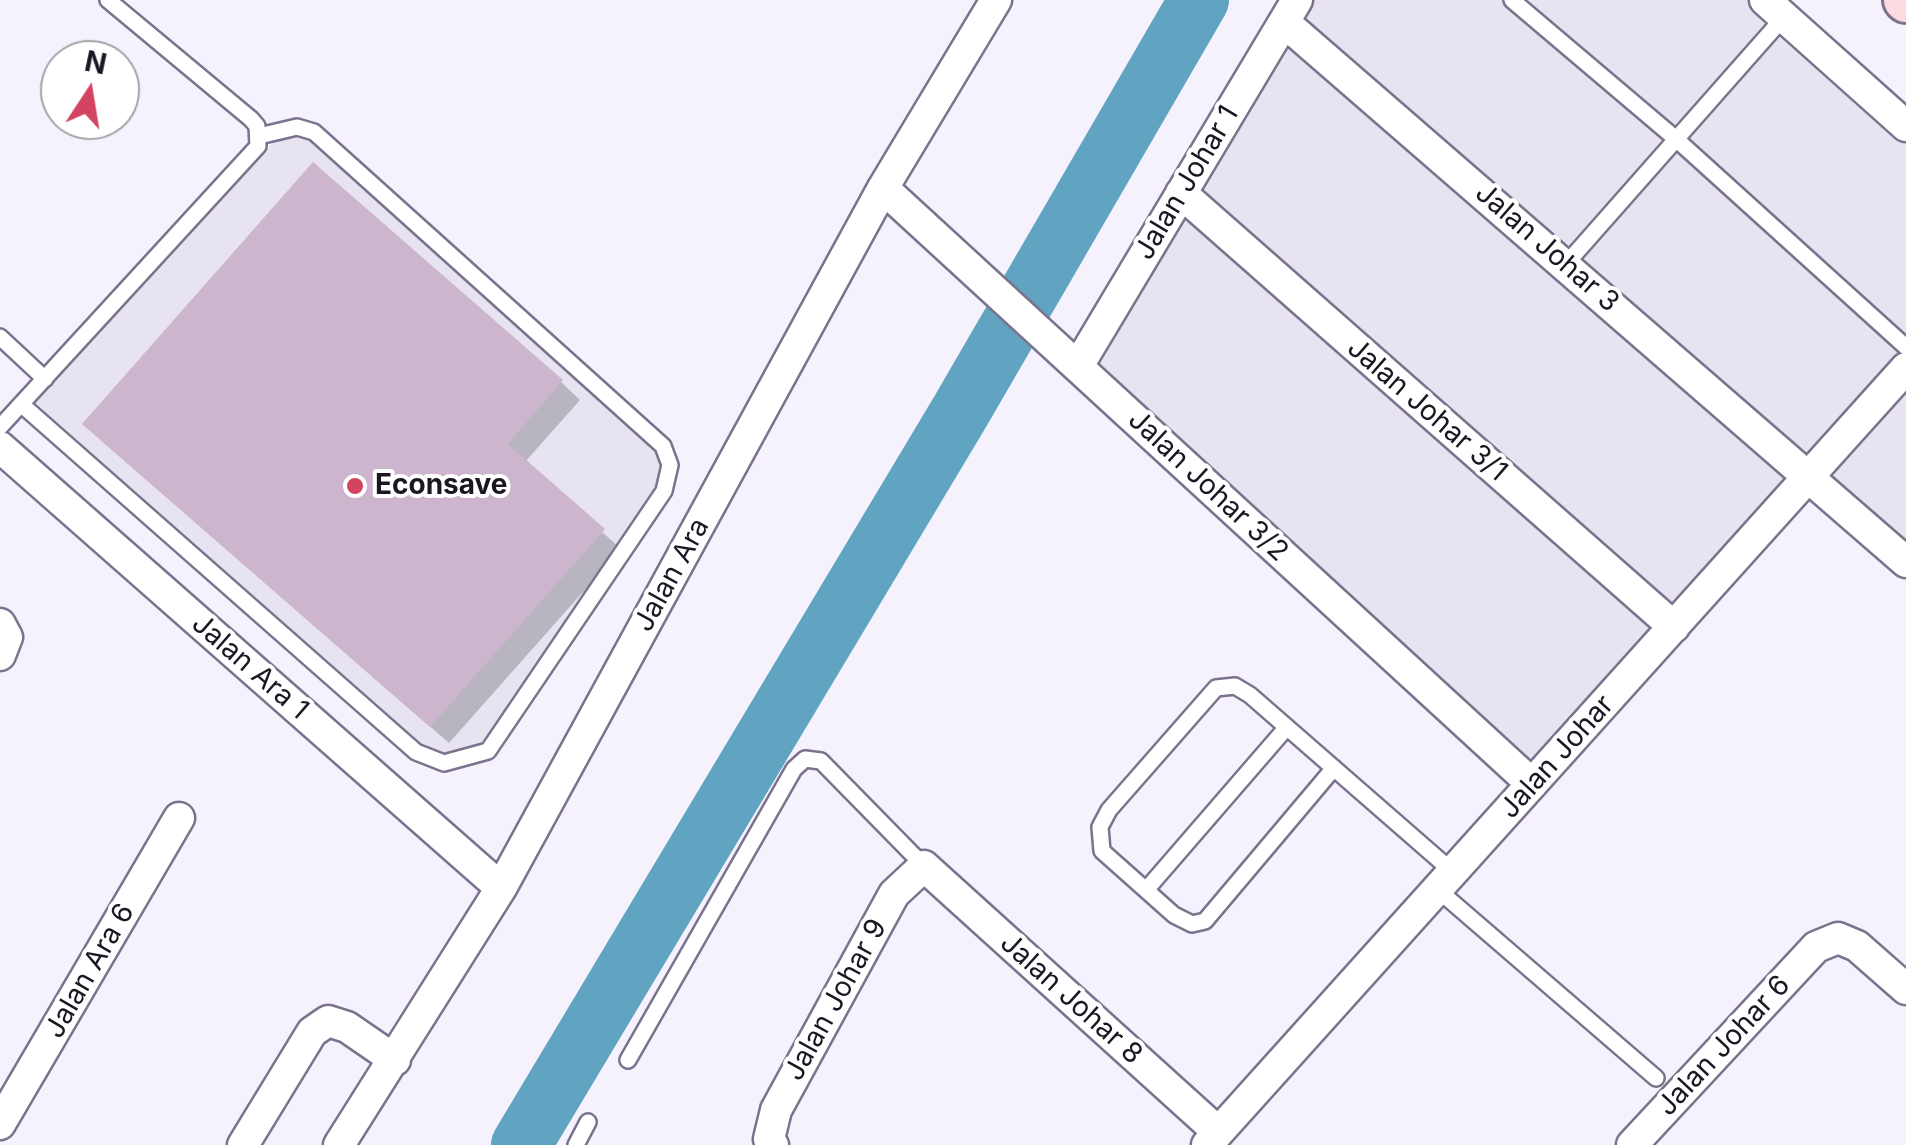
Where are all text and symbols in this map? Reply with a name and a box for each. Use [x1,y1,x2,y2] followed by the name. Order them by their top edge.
[40,40,140,140] north arrow
[82,44,110,81] text: N
[1128,100,1246,266] street label: Jalan Johar 1
[1468,176,1626,320] street label: Jalan Johar 3
[1340,331,1514,489] street label: Jalan Johar 3/1
[1121,403,1295,569] street label: Jalan Johar 3/2
[375,469,508,503] place label: Econsave
[344,475,366,497] marker: Econsave
[627,513,717,637] street label: Jalan Ara
[185,607,315,727] street label: Jalan Ara 1
[1493,688,1621,826] street label: Jalan Johar
[38,898,142,1044] street label: Jalan Ara 6
[778,913,894,1087] street label: Jalan Johar 9
[993,926,1149,1072] street label: Jalan Johar 8
[1651,969,1797,1123] street label: Jalan Johar 6

